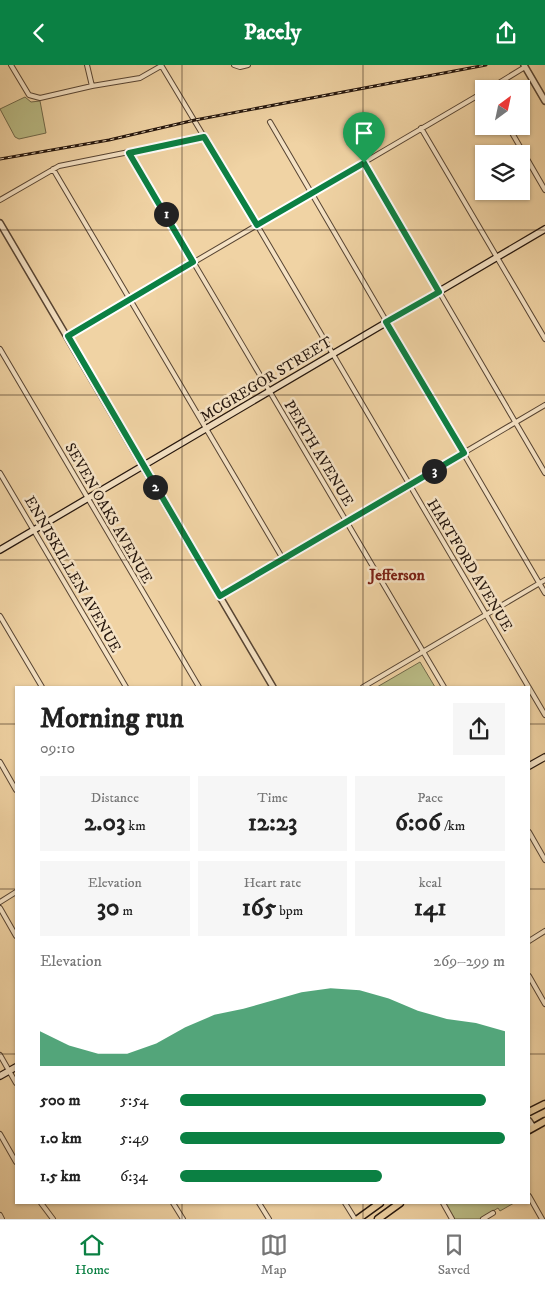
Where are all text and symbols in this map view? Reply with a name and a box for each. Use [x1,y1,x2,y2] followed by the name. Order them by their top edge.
[25,19,53,47] icon: back
[244,19,301,46] text: Pacely
[492,19,520,47] icon: share
[475,80,530,135] north arrow
[475,80,530,200] map controls
[343,112,385,163] pin
[350,119,378,147] icon: arrive
[475,145,530,200] button: layers
[154,201,178,227] pin: 1
[164,205,169,223] text: 1
[197,332,336,426] street label: MCGREGOR STREET
[279,397,358,510] street label: PERTH AVENUE
[60,439,157,587] street label: SEVEN OAKS AVENUE
[422,459,446,483] pin: 3
[432,462,437,480] text: 3
[142,475,168,499] pin: 2
[152,478,159,496] text: 2
[20,493,125,656] street label: ENNISKILLEN AVENUE
[422,496,517,635] street label: HARTFORD AVENUE
[367,565,425,585] district label: Jefferson
[40,701,184,736] text: Morning run
[453,703,505,755] button: share
[40,738,75,758] text: 09:10
[91,789,139,807] text: Distance
[257,789,288,807] text: Time
[417,789,443,807] text: Pace
[84,807,125,838] text: 2.03
[248,807,297,838] text: 12:23
[395,807,441,838] text: 6:06
[125,817,146,835] text: km
[441,817,465,835] text: /km
[88,874,142,892] text: Elevation
[244,874,301,892] text: Heart rate
[419,874,442,892] text: kcal
[97,892,119,923] text: 30
[242,892,276,923] text: 165
[414,892,447,923] text: 141
[119,902,133,920] text: m
[276,902,303,920] text: bpm
[40,951,102,971] text: Elevation
[433,951,505,971] text: 269–299 m
[40,1090,81,1110] text: 500 m
[120,1090,148,1110] text: 5:54
[40,1128,82,1148] text: 1.0 km
[120,1128,149,1148] text: 5:49
[40,1166,81,1186] text: 1.5 km
[120,1166,148,1186] text: 6:34
[75,1231,110,1279] tab: Home
[260,1231,288,1279] tab: Map
[438,1231,470,1279] tab: Saved

